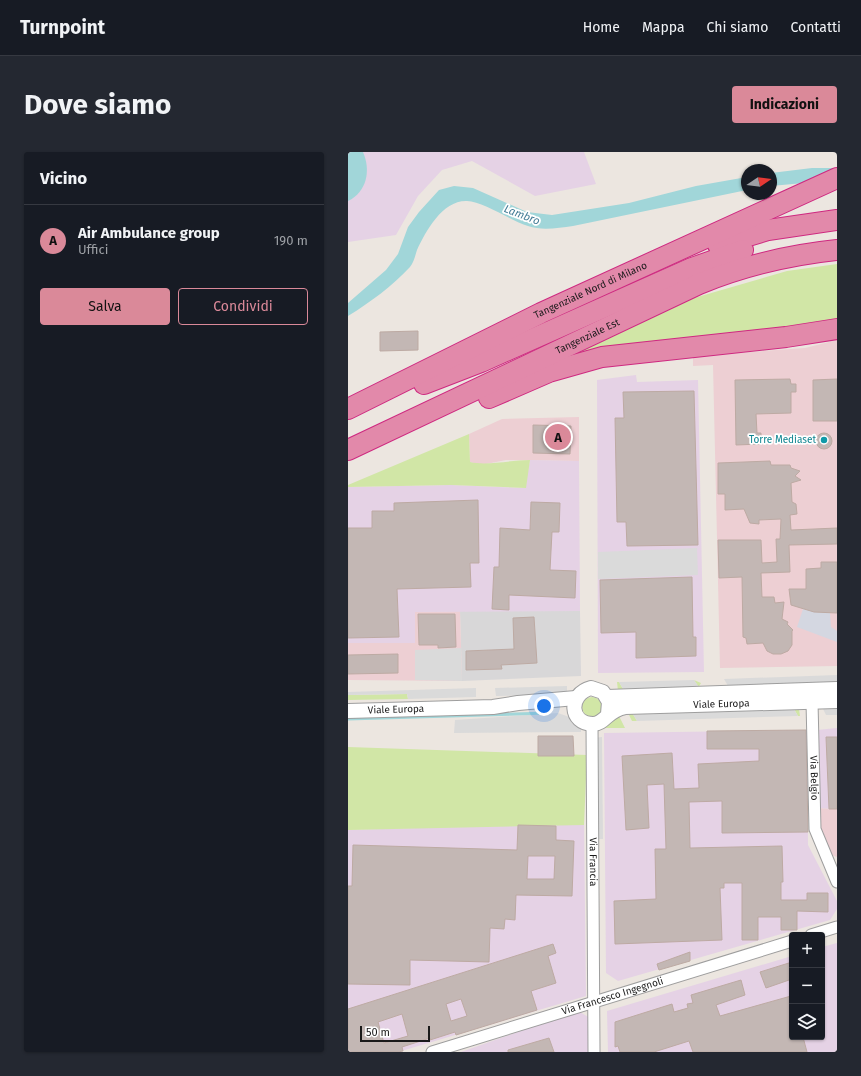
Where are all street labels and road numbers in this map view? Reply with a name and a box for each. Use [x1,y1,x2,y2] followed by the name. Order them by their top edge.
[532,259,649,322] street label: Tangenziale Nord di Milano
[554,316,622,357] street label: Tangenziale Est
[693,697,750,711] street label: Viale Europa
[368,703,424,716] street label: Viale Europa
[807,755,820,801] street label: Via Belgio
[587,837,599,887] street label: Via Francia
[560,975,665,1018] street label: Via Francesco Ingegnoli

